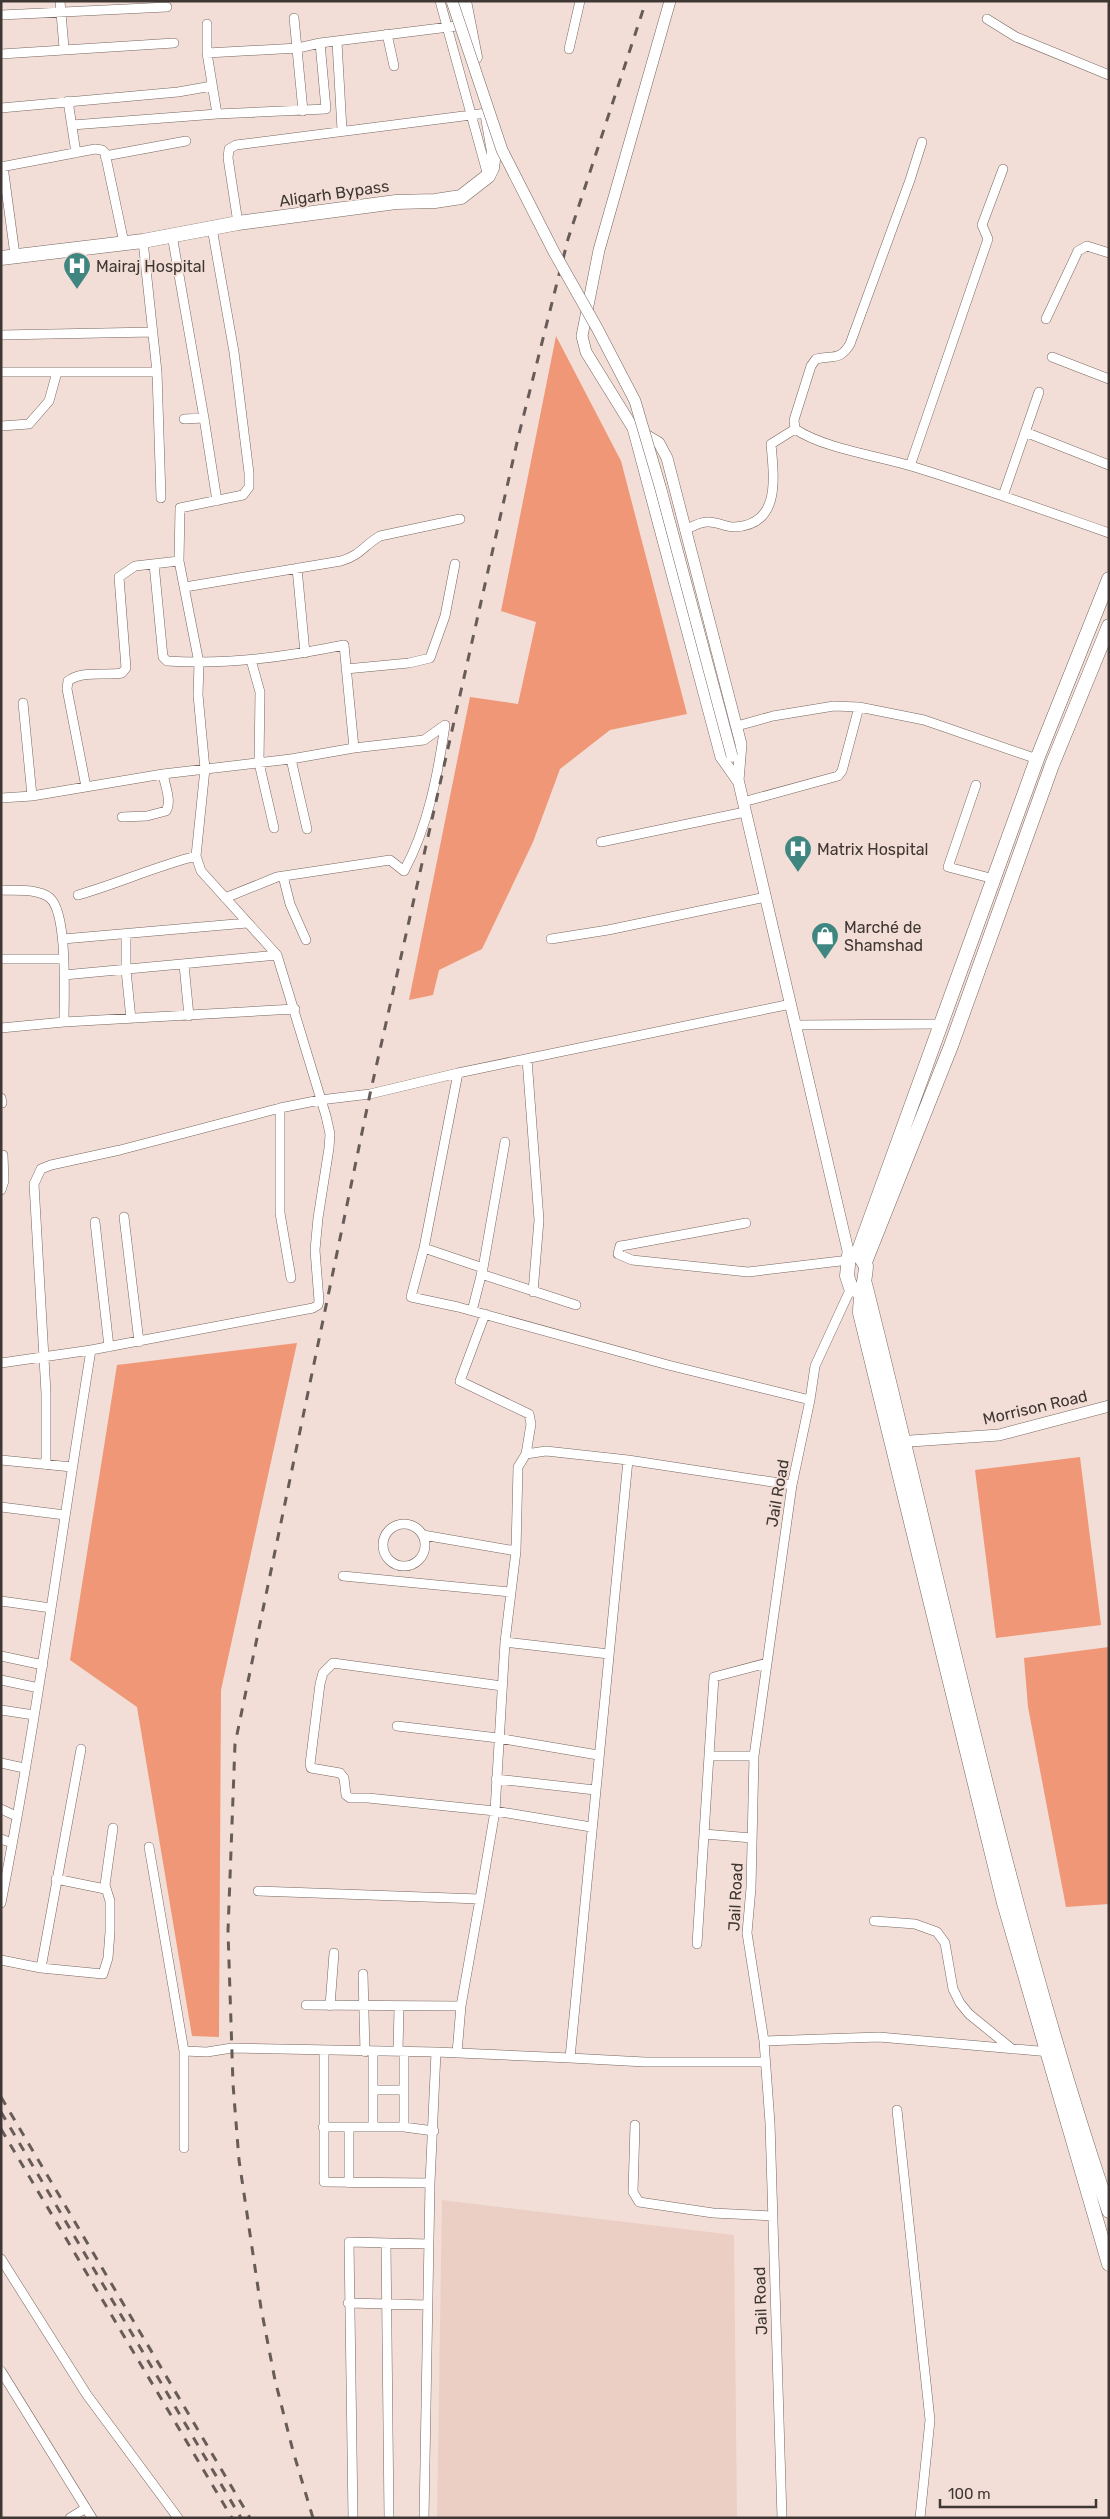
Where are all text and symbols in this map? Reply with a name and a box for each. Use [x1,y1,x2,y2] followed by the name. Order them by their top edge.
[278,176,390,211] street label: Aligarh Bypass
[62,251,92,290] hospital icon: Mairaj Hospital
[96,257,205,276] place label: Mairaj Hospital
[783,834,813,873] hospital icon: Matrix Hospital
[817,840,928,859] place label: Matrix Hospital
[844,918,923,955] place label: Marché de Shamshad
[810,921,840,960] shop icon: Marché de Shamshad
[981,1386,1089,1429] street label: Morrison Road
[762,1458,793,1528] street label: Jail Road
[724,1862,747,1932] street label: Jail Road
[750,2266,771,2336] street label: Jail Road
[940,2476,1096,2508] scale bar
[948,2485,990,2503] text: 100 m

